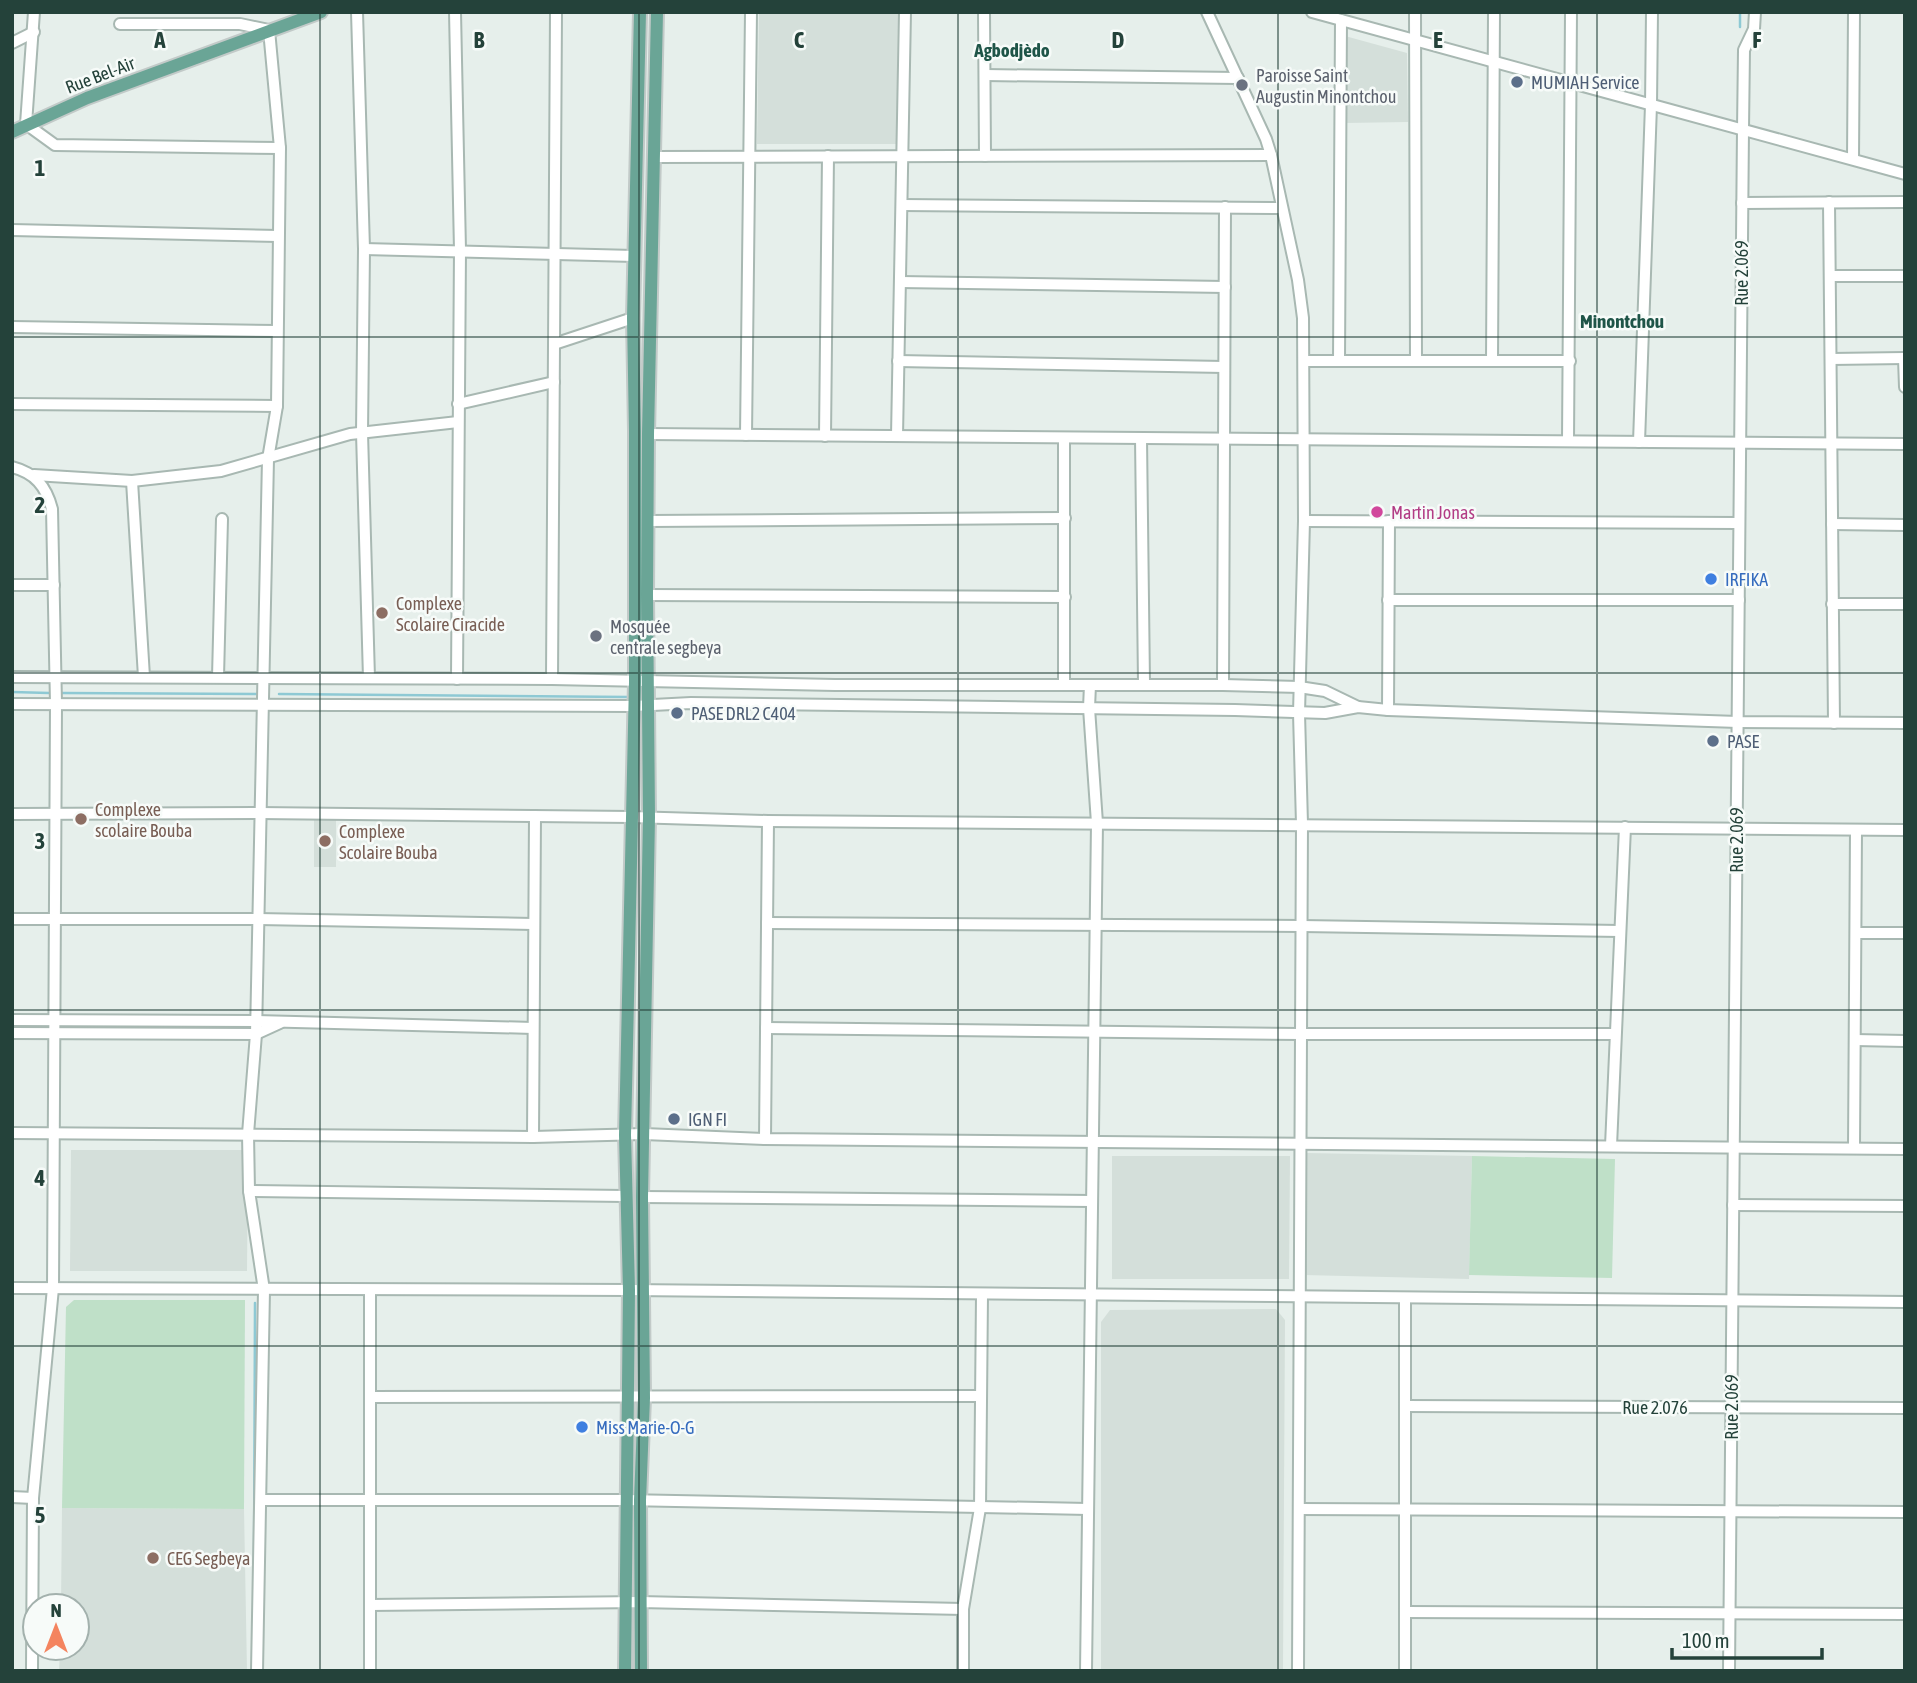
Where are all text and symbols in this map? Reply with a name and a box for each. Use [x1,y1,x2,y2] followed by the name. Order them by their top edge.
[153,27,166,53] text: A
[474,27,485,53] text: B
[794,27,805,53] text: C
[1112,27,1125,53] text: D
[1433,27,1443,53] text: E
[1752,27,1762,53] text: F
[973,39,1050,61] district label: Agbodjèdo
[62,52,138,98] street label: Rue Bel-Air
[1256,65,1397,107] place label: Paroisse Saint Augustin Minontchou
[1531,72,1640,93] place label: MUMIAH Service
[1509,74,1525,90] marker: MUMIAH Service
[1234,77,1250,93] marker: Paroisse Saint Augustin Minontchou
[35,155,46,181] text: 1
[1731,240,1752,306] street label: Rue 2.069
[1580,310,1664,332] district label: Minontchou
[35,492,45,518] text: 2
[1391,502,1475,523] place label: Martin Jonas
[1369,504,1385,520] marker: Martin Jonas
[1725,569,1768,590] place label: IRFIKA
[1703,571,1719,587] marker: IRFIKA
[396,593,505,635] place label: Complexe Scolaire Ciracide
[374,605,390,621] marker: Complexe Scolaire Ciracide
[610,616,722,658] place label: Mosquée centrale segbeya
[588,628,604,644] marker: Mosquée centrale segbeya
[691,703,796,724] place label: PASE DRL2 C404
[669,705,685,721] marker: PASE DRL2 C404
[1727,731,1759,752] place label: PASE
[1705,733,1721,749] marker: PASE
[95,799,192,841] place label: Complexe scolaire Bouba
[1726,807,1747,873] street label: Rue 2.069
[73,811,89,827] marker: Complexe scolaire Bouba
[339,821,438,863] place label: Complexe Scolaire Bouba
[35,828,45,854] text: 3
[317,833,333,849] marker: Complexe Scolaire Bouba
[688,1109,727,1130] place label: IGN FI
[666,1111,682,1127] marker: IGN FI
[34,1165,46,1191] text: 4
[1721,1374,1742,1440] street label: Rue 2.069
[1622,1397,1688,1418] street label: Rue 2.076
[596,1417,694,1438] place label: Miss Marie-O-G
[574,1419,590,1435] marker: Miss Marie-O-G
[35,1502,46,1528] text: 5
[167,1548,250,1569] place label: CEG Segbeya
[145,1550,161,1566] marker: CEG Segbeya
[21,1592,91,1662] north arrow
[50,1599,62,1621] text: N
[1672,1616,1822,1660] scale bar
[1682,1628,1730,1652] text: 100 m

